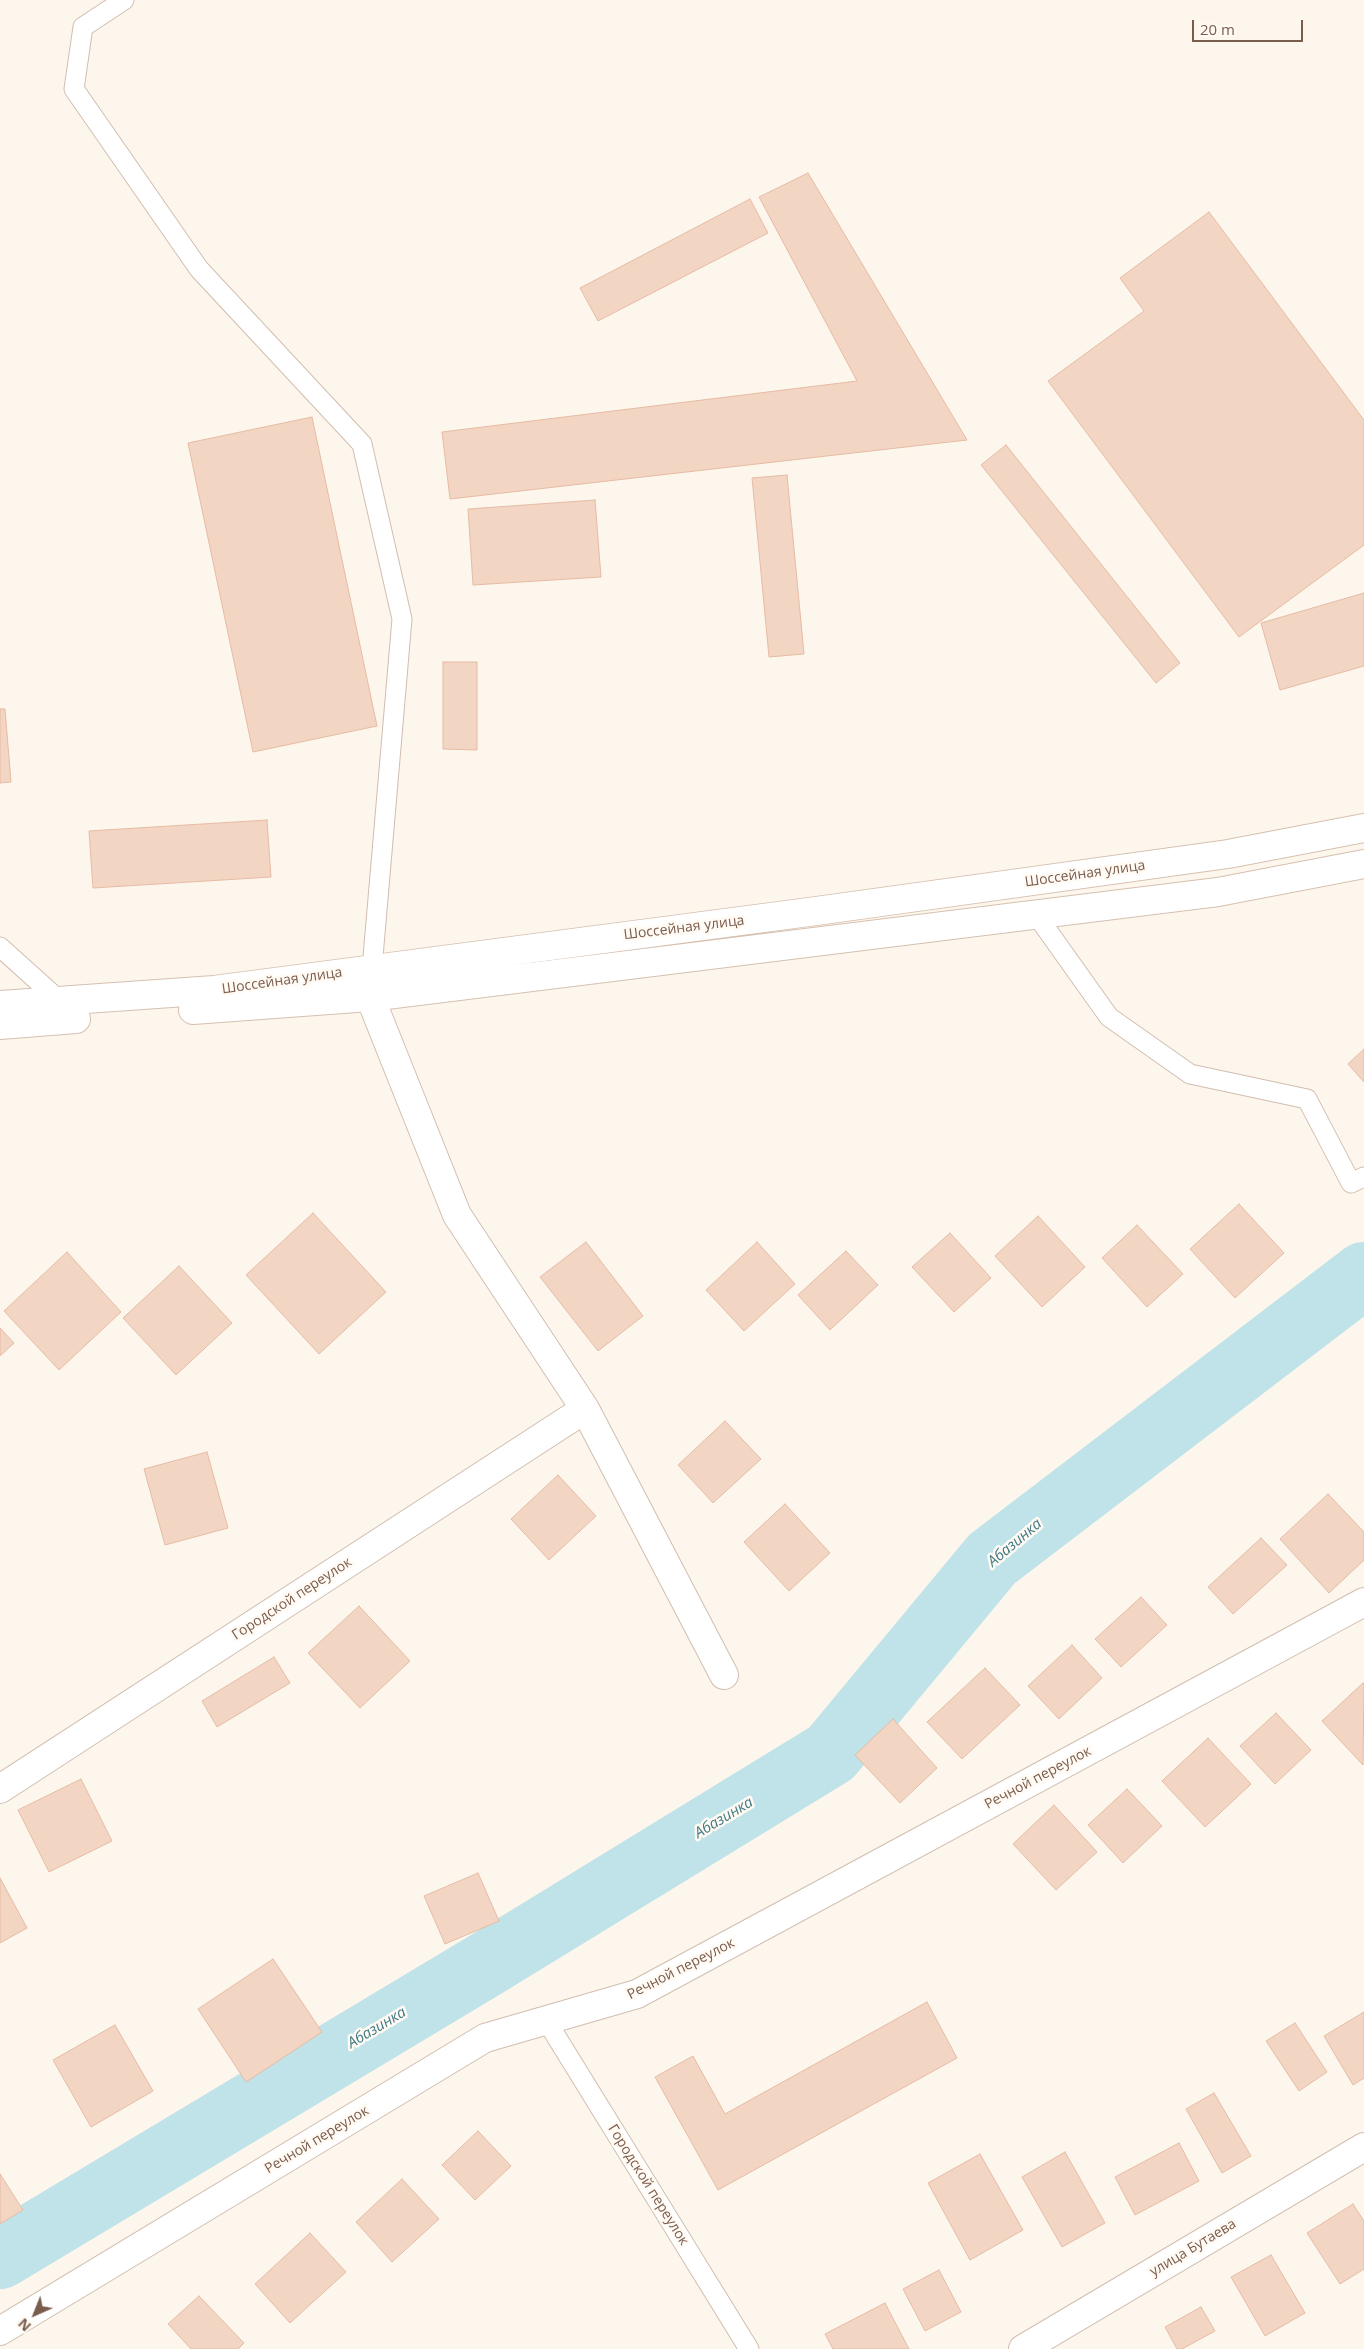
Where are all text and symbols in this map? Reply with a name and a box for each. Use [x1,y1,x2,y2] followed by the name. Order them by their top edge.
[1194,10,1305,42] scale bar
[1200,19,1235,39] text: 20 m
[1024,857,1146,891] street label: Шоссейная улица
[623,912,745,944] street label: Шоссейная улица
[221,964,343,998] street label: Шоссейная улица
[984,1515,1046,1571] water label: Абазинка
[229,1554,355,1644] street label: Городской переулок
[982,1743,1094,1813] street label: Речной переулок
[692,1794,756,1842] water label: Абазинка
[625,1935,737,2003] street label: Речной переулок
[345,2004,409,2052] water label: Абазинка
[262,2102,372,2178] street label: Речной переулок
[604,2121,692,2249] street label: Городской переулок
[1147,2216,1239,2280] street label: улица Бутаева
[10,2289,60,2339] north arrow
[14,2314,35,2336] text: N

